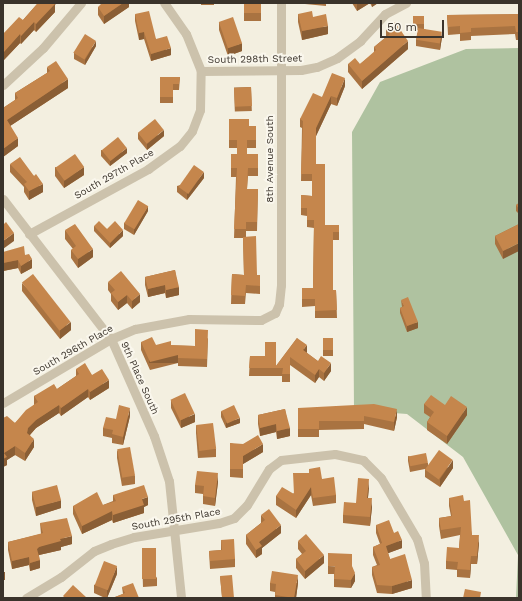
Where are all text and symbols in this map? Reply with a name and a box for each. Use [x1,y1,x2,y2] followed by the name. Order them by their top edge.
[382,12,446,38] scale bar
[387,20,417,34] text: 50 m
[208,52,302,66] street label: South 298th Street
[264,115,276,203] street label: 8th Avenue South
[72,146,156,202] street label: South 297th Place
[31,322,115,378] street label: South 296th Place
[119,340,161,416] street label: 9th Place South
[131,505,221,533] street label: South 295th Place

